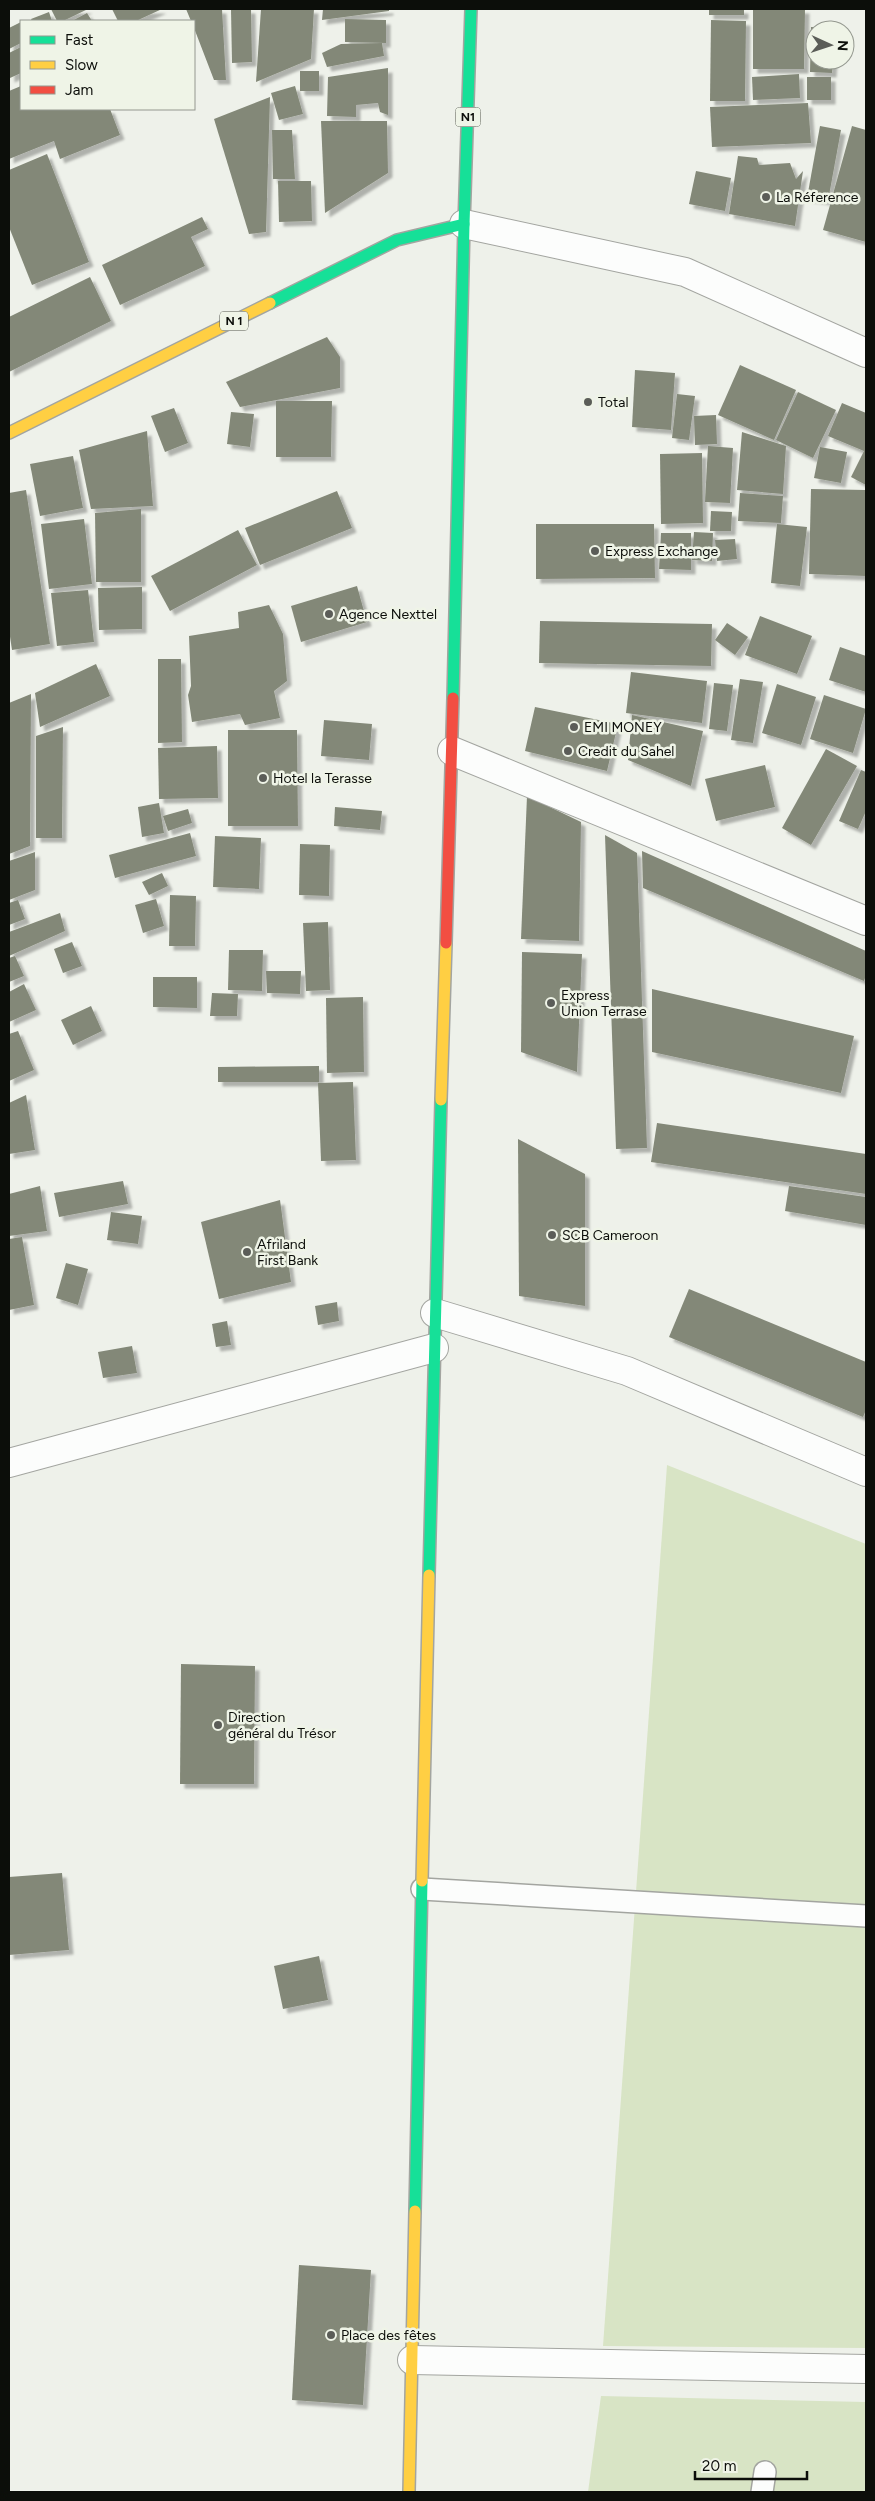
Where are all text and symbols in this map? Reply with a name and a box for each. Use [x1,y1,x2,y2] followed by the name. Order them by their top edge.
[20,20,195,110] legend
[805,20,855,70] north arrow
[65,31,94,49] text: Fast
[834,40,851,52] text: N
[65,56,98,74] text: Slow
[65,81,93,99] text: Jam
[456,108,480,126] road number: N1
[776,189,859,206] place label: La Réference
[760,191,772,203] marker: La Réference
[220,312,248,331] road number: N 1
[598,394,628,411] place label: Total
[582,396,594,408] marker: Total
[605,543,719,560] place label: Express Exchange
[589,545,601,557] marker: Express Exchange
[339,606,437,623] place label: Agence Nexttel
[323,608,335,620] marker: Agence Nexttel
[584,719,662,736] place label: EMI MONEY
[568,721,580,733] marker: EMI MONEY
[578,743,674,760] place label: Credit du Sahel
[562,745,574,757] marker: Credit du Sahel
[273,770,372,787] place label: Hotel la Terasse
[257,772,269,784] marker: Hotel la Terasse
[561,987,647,1020] place label: Express Union Terrase
[545,997,557,1009] marker: Express Union Terrase
[562,1227,658,1244] place label: SCB Cameroon
[546,1229,558,1241] marker: SCB Cameroon
[257,1236,318,1269] place label: Afriland First Bank
[241,1246,253,1258] marker: Afriland First Bank
[228,1709,336,1742] place label: Direction général du Trésor
[212,1719,224,1731] marker: Direction général du Trésor
[341,2327,436,2344] place label: Place des fêtes
[325,2329,337,2341] marker: Place des fêtes
[695,2448,808,2480] scale bar
[702,2457,736,2475] text: 20 m

